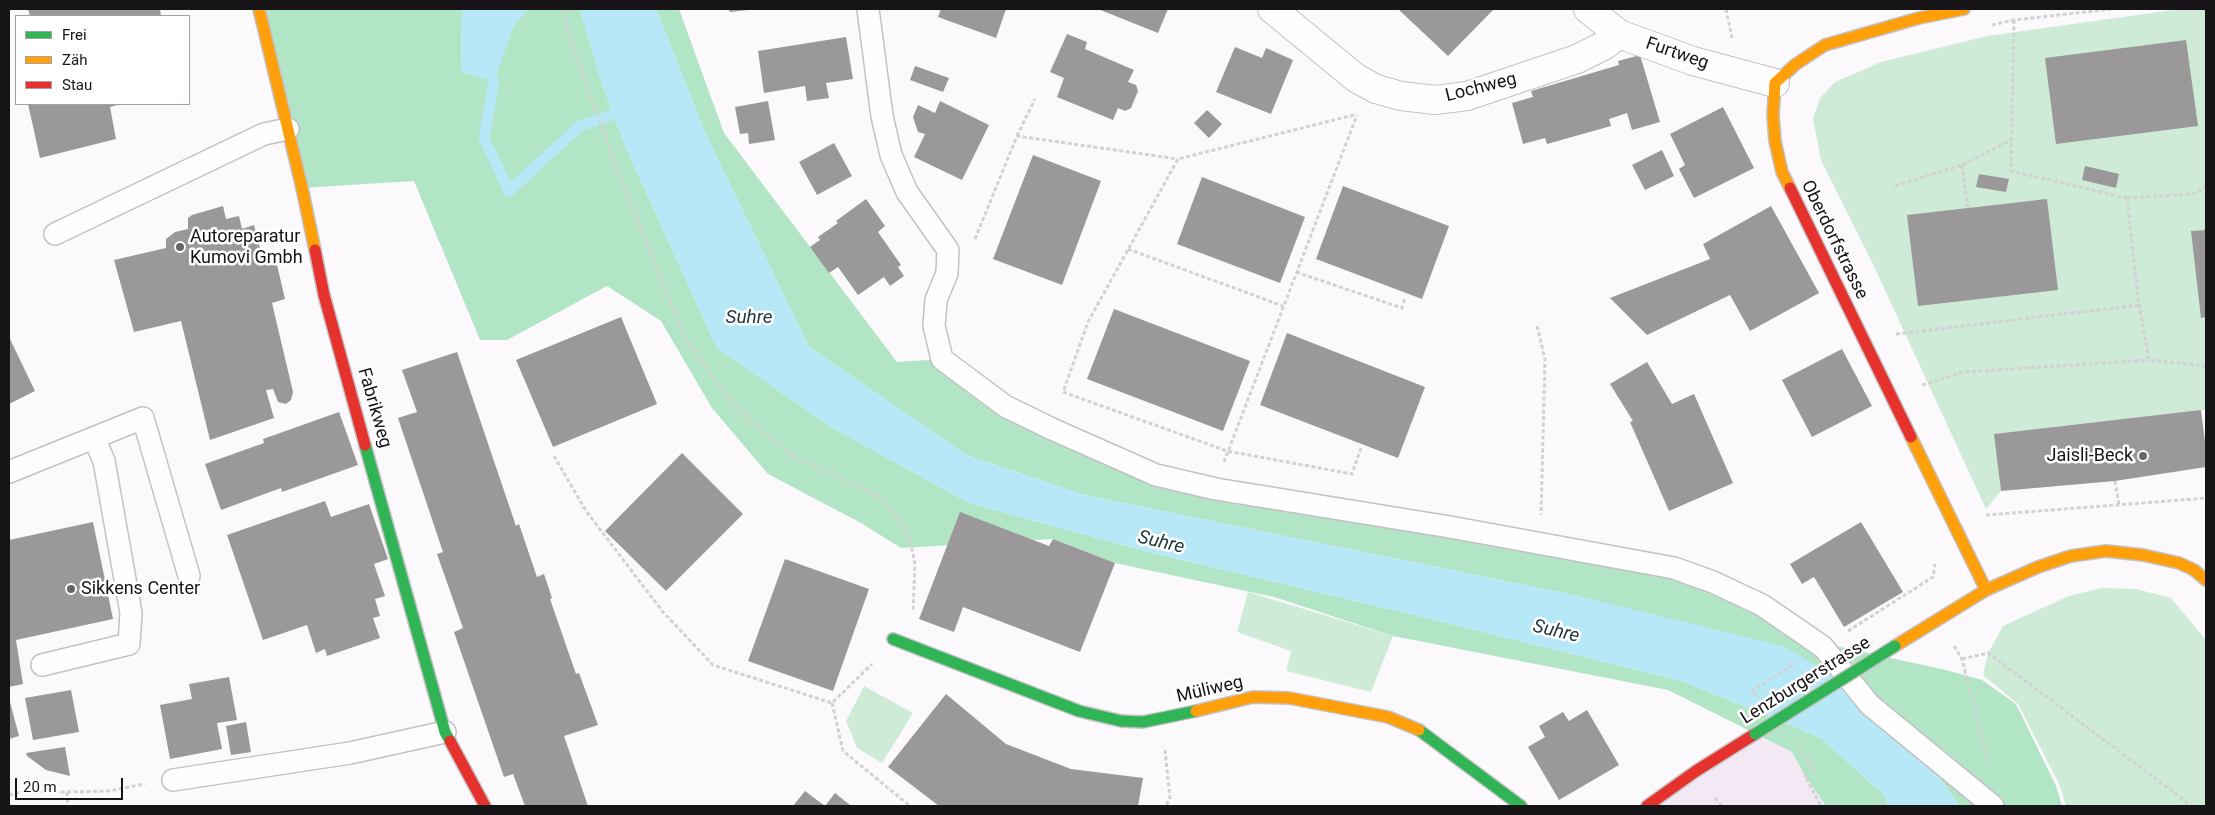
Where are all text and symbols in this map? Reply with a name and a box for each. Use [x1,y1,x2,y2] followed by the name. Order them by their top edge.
[15,15,190,105] legend
[62,26,87,44] text: Frei
[1643,33,1711,75] street label: Furtweg
[62,51,87,69] text: Zäh
[1443,69,1519,107] street label: Lochweg
[62,76,92,94] text: Stau
[1796,177,1872,303] street label: Oberdorfstrasse
[190,226,303,268] place label: Autoreparatur Kumovi Gmbh
[174,241,186,253] marker: Autoreparatur Kumovi Gmbh
[725,307,773,329] water label: Suhre
[352,365,396,451] street label: Fabrikweg
[2047,445,2133,467] place label: Jaisli-Beck
[2137,450,2149,462] marker: Jaisli-Beck
[1135,527,1187,559] water label: Suhre
[81,578,200,600] place label: Sikkens Center
[65,583,77,595] marker: Sikkens Center
[1530,616,1582,648] water label: Suhre
[1737,632,1875,730] street label: Lenzburgerstrasse
[1175,672,1245,708] street label: Müliweg
[18,768,125,800] scale bar
[23,778,57,796] text: 20 m

